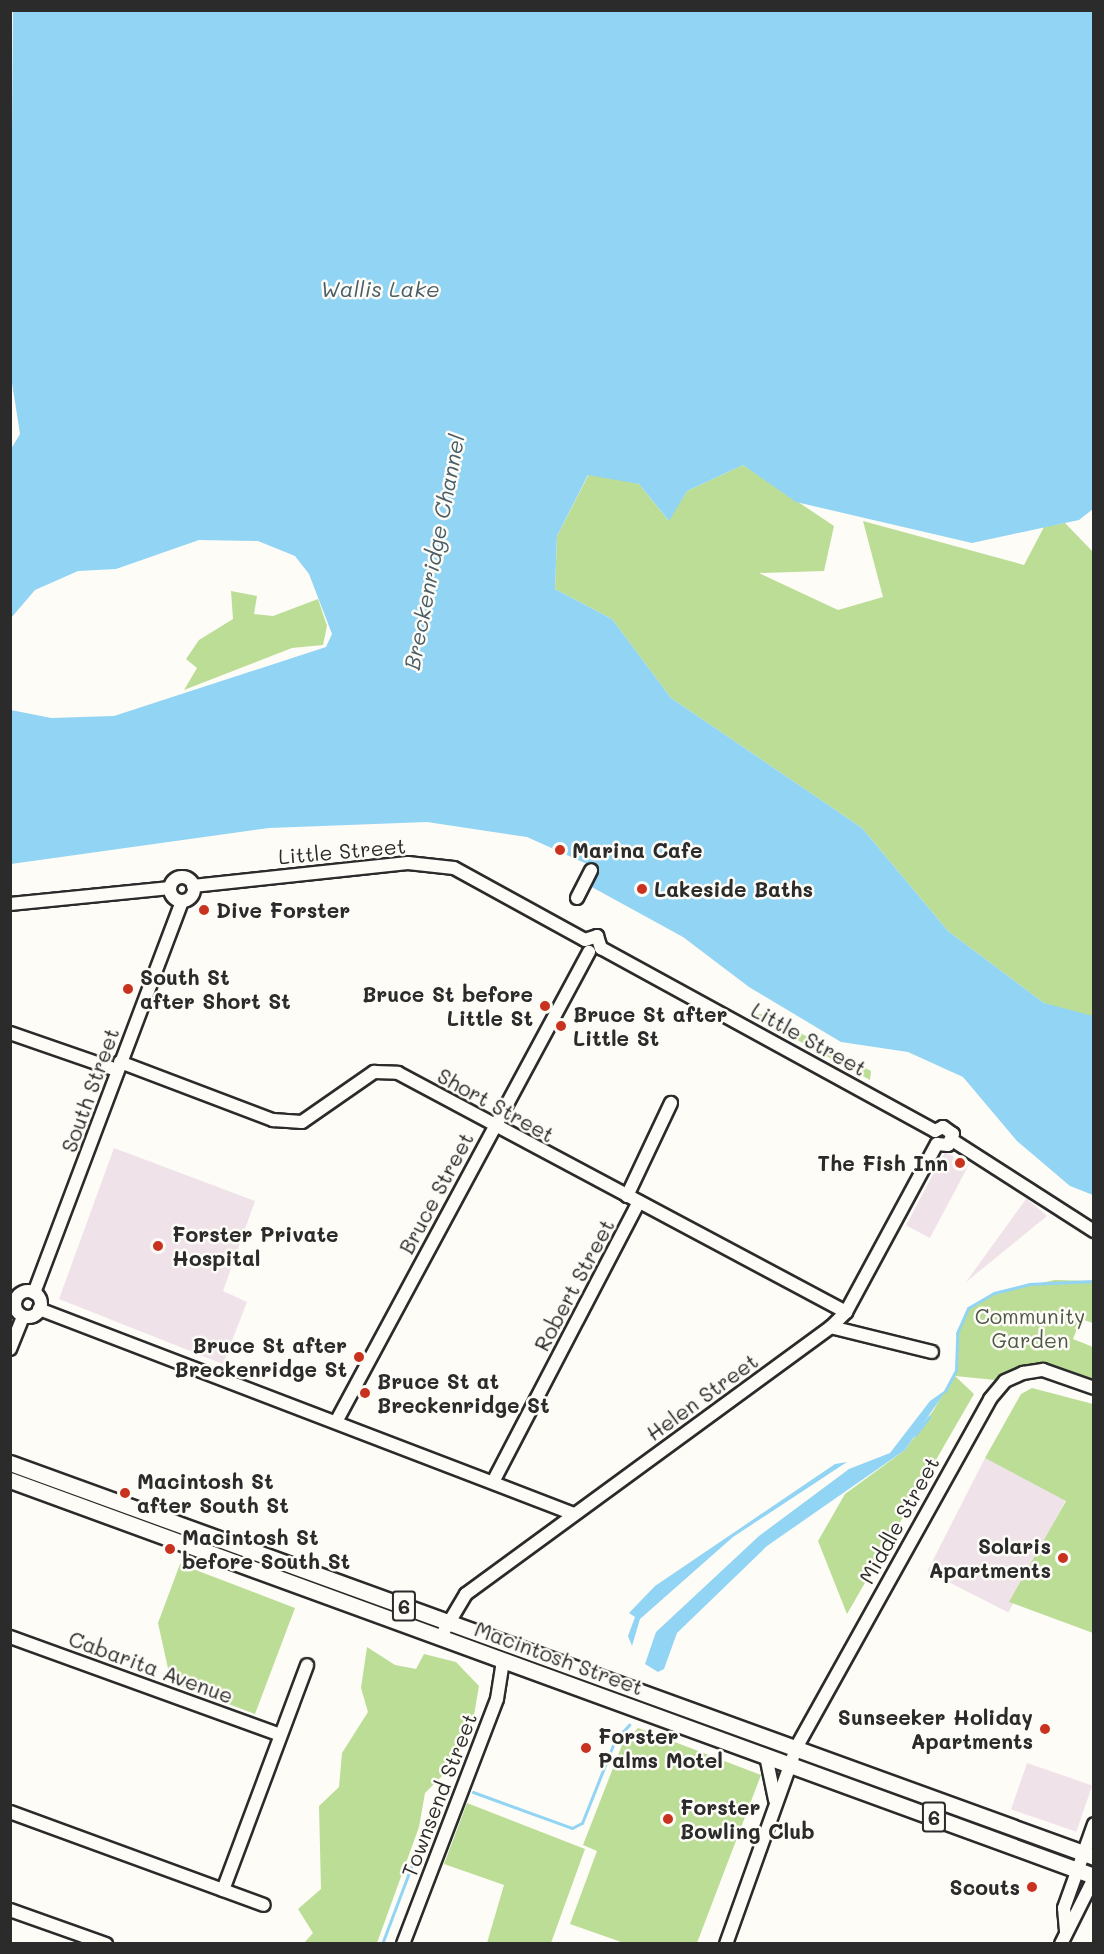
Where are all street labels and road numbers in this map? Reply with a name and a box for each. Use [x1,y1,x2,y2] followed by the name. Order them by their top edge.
[277,833,407,869] street label: Little Street
[747,997,871,1081] street label: Little Street
[56,1024,124,1156] street label: South Street
[433,1063,559,1147] street label: Short Street
[393,1128,479,1258] street label: Bruce Street
[529,1215,619,1355] street label: Robert Street
[641,1348,763,1446] street label: Helen Street
[854,1452,944,1588] street label: Middle Street
[390,1589,418,1623] road number: 6
[471,1616,647,1700] street label: Macintosh Street
[65,1626,237,1708] street label: Cabarita Avenue
[396,1709,482,1881] street label: Townsend Street
[920,1800,948,1834] road number: 6

